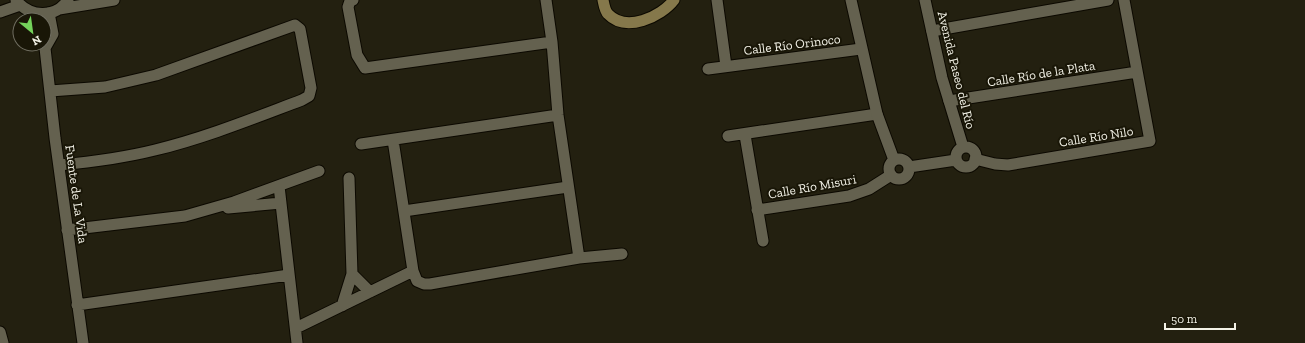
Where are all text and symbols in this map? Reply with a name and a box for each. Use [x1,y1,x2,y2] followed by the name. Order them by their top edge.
[935,10,978,131] street label: Avenida Paseo del Río
[12,12,52,52] north arrow
[743,31,842,58] street label: Calle Río Orinoco
[29,33,43,48] text: N
[986,57,1097,89] street label: Calle Río de la Plata
[1058,123,1135,150] street label: Calle Río Nilo
[62,144,91,245] street label: Fuente de La Vida
[767,171,858,202] street label: Calle Río Misuri
[1165,305,1235,331] scale bar
[1171,312,1198,326] text: 50 m

